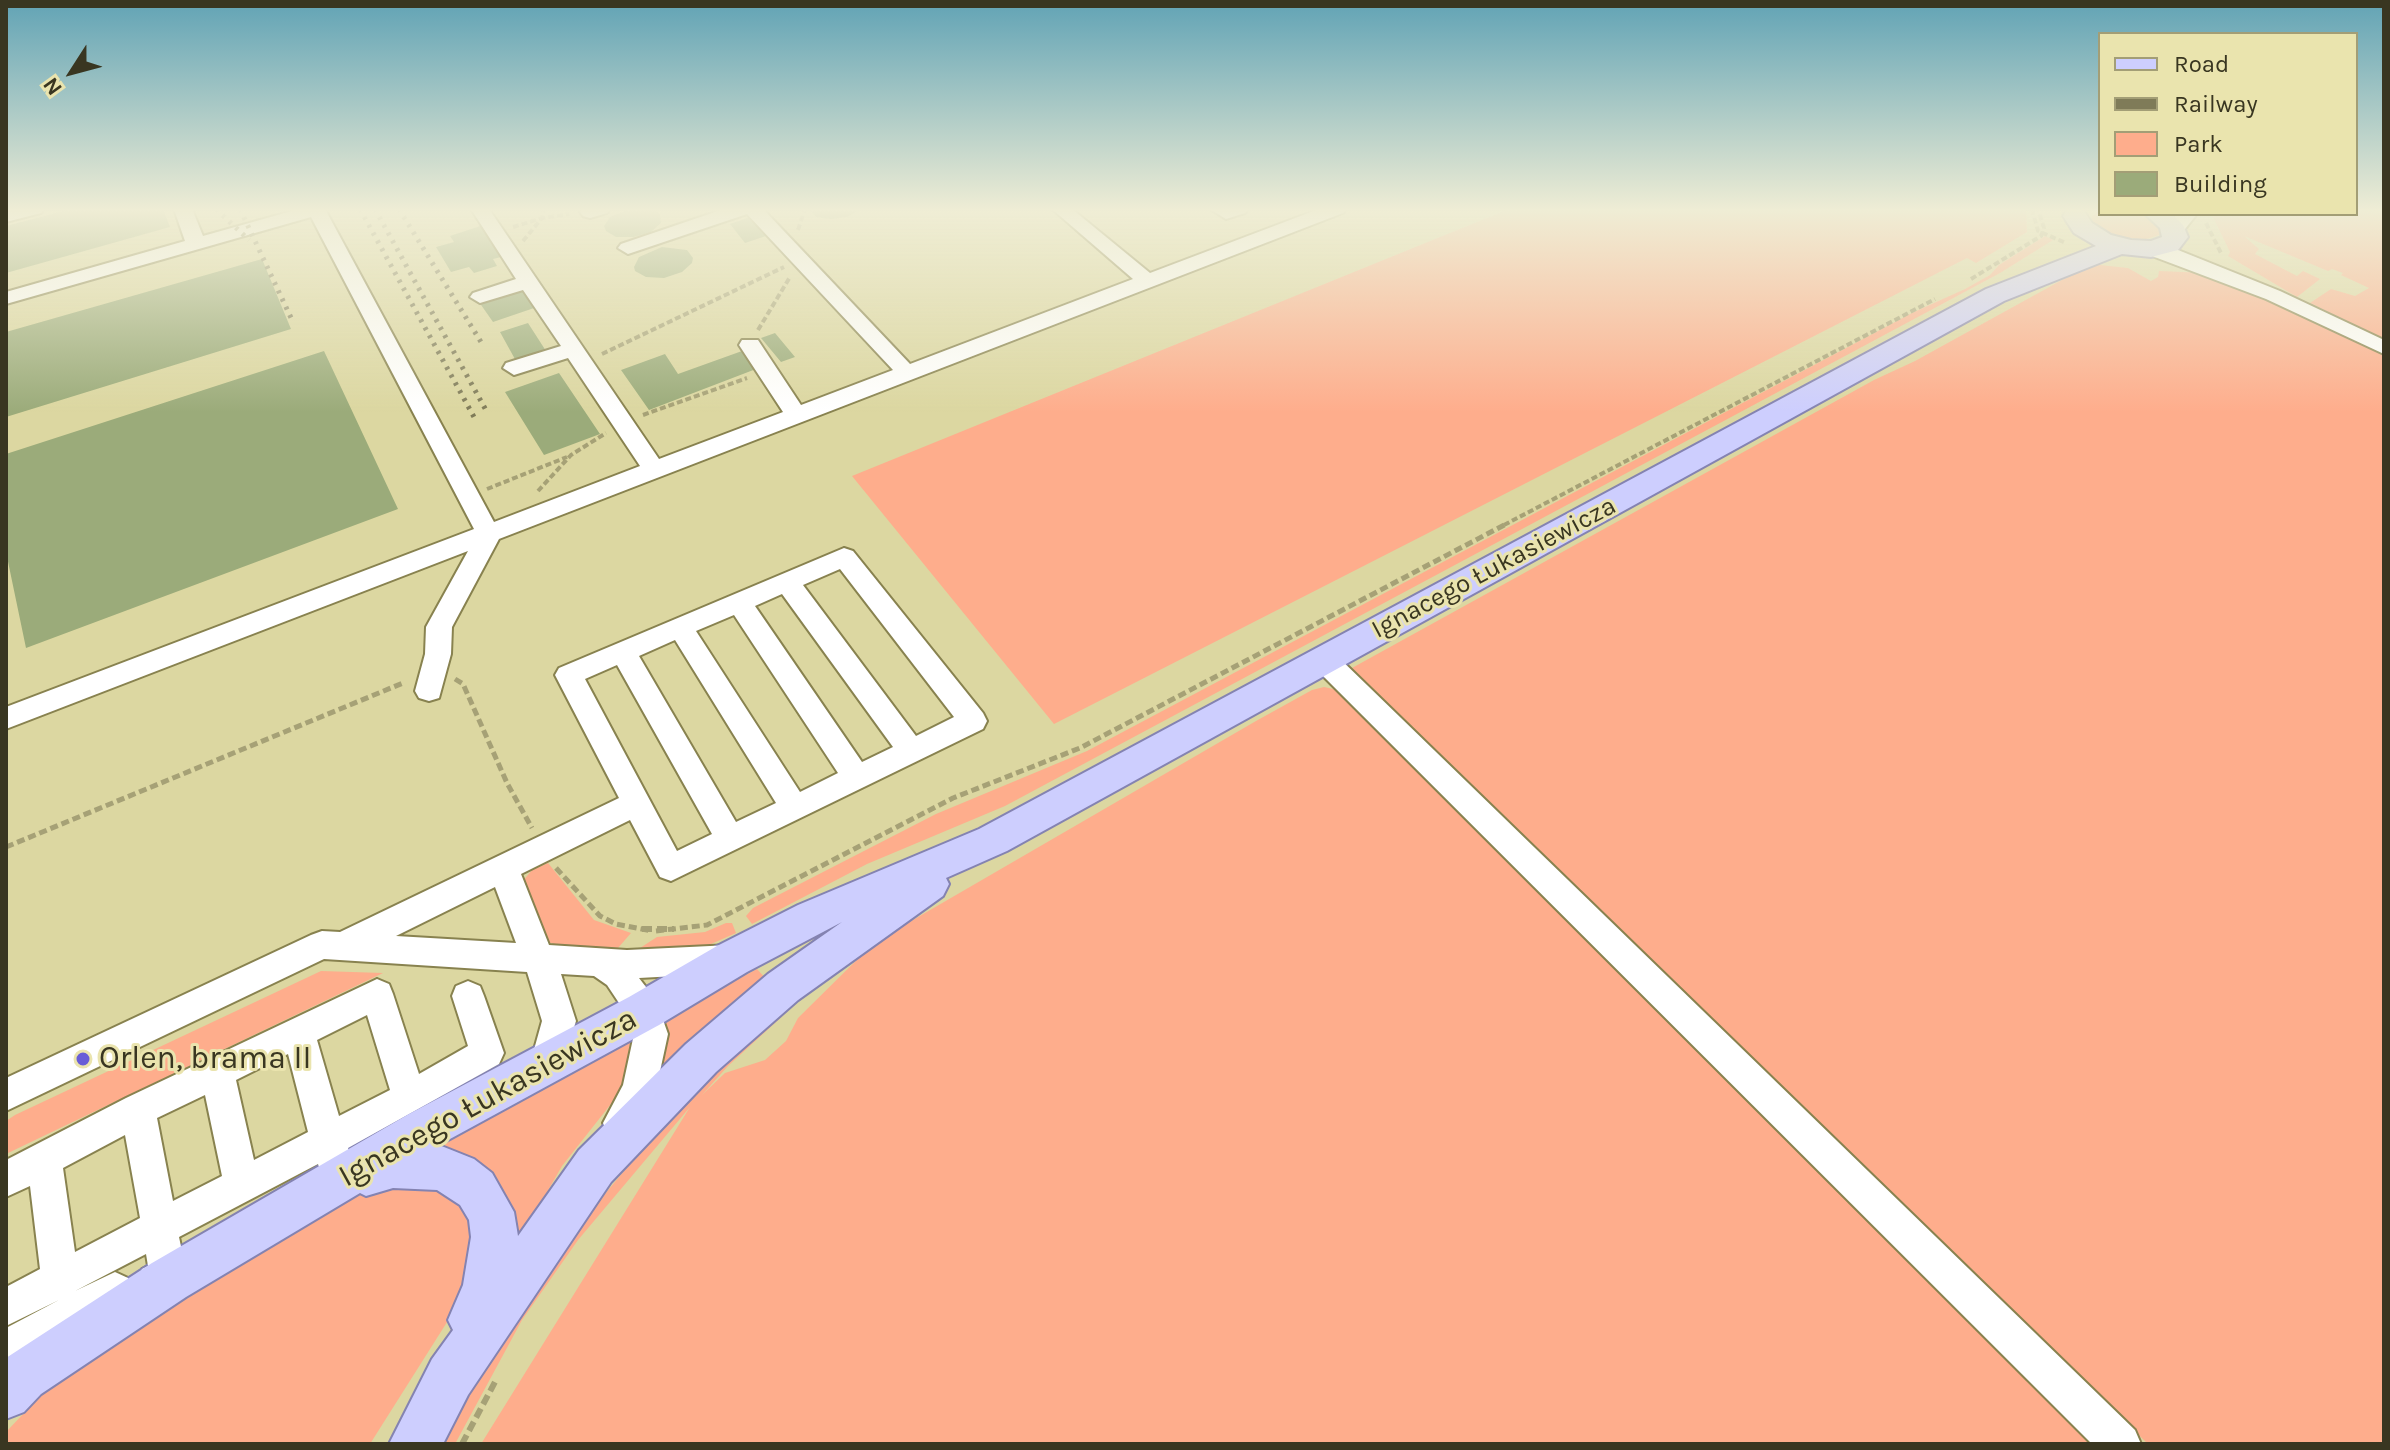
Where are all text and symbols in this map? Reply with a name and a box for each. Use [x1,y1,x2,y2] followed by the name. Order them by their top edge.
[32,32,112,112] north arrow
[2098,32,2358,216] legend
[2174,50,2229,78] text: Road
[37,72,68,100] text: N
[2174,90,2258,118] text: Railway
[2174,130,2223,158] text: Park
[2174,170,2267,198] text: Building
[1367,490,1621,646] street label: Ignacego Łukasiewicza
[332,1000,644,1196] street label: Ignacego Łukasiewicza
[99,1040,311,1078] place label: Orlen, brama II
[74,1050,92,1068] marker: Orlen, brama II

